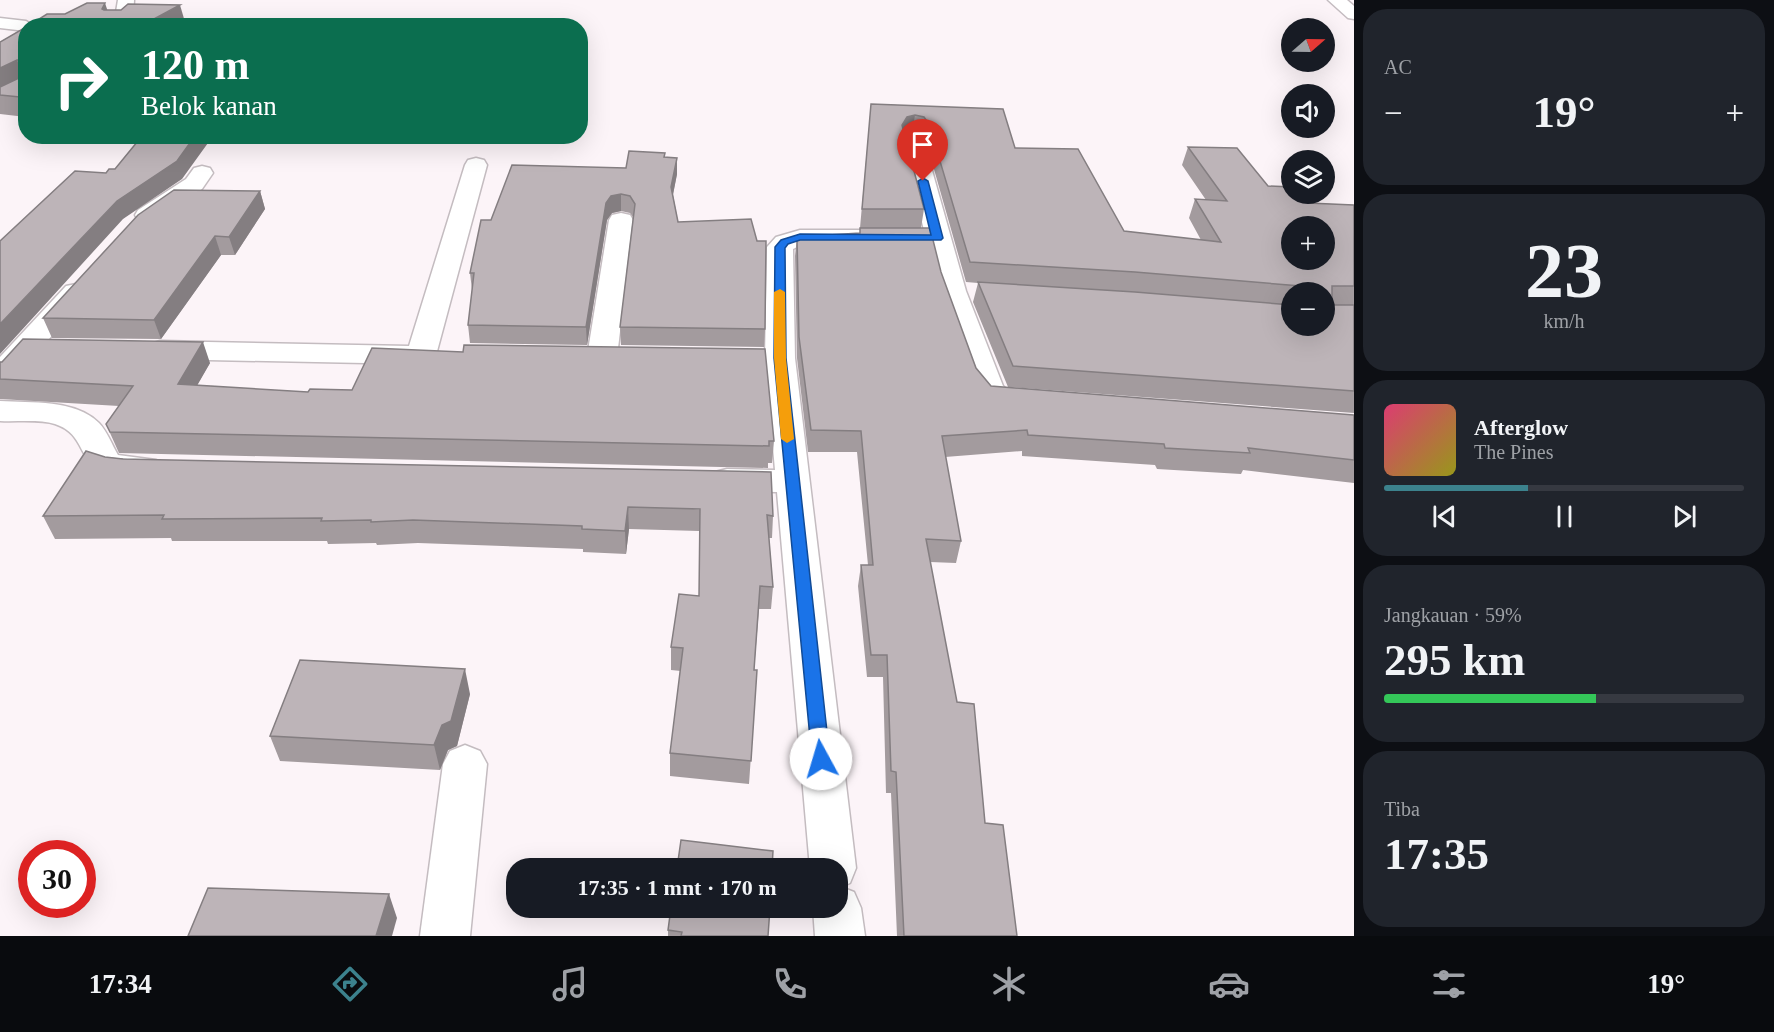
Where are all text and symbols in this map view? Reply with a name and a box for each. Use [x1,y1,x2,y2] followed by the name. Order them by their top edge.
[1281,18,1335,72] north arrow
[1281,18,1335,336] map controls
[42,42,120,120] icon: right
[141,42,250,88] text: 120 m
[1384,56,1412,78] text: AC
[1281,84,1335,138] button: sound
[1533,87,1596,137] text: 19°
[141,91,277,121] text: Belok kanan
[1384,95,1403,131] text: −
[1725,95,1744,131] text: +
[897,119,948,181] pin
[906,128,939,161] icon: arrive
[1281,150,1335,204] button: layers
[1281,216,1335,270] button: +
[1525,227,1603,314] text: 23
[1281,282,1335,336] button: −
[1543,310,1585,332] text: km/h
[1474,415,1568,440] text: Afterglow
[1474,441,1553,463] text: The Pines
[1428,500,1461,533] icon: previous
[1548,500,1581,533] icon: pause
[1668,500,1701,533] icon: next
[1384,604,1522,626] text: Jangkauan · 59%
[1384,635,1525,685] text: 295 km
[789,727,853,791] position arrow
[1384,798,1420,820] text: Tiba
[1384,829,1489,879] text: 17:35
[18,840,96,918] speed limit sign: 30
[577,875,777,900] text: 17:35 · 1 mnt · 170 m
[329,963,371,1005] icon: directions
[549,963,591,1005] icon: music
[769,963,811,1005] icon: phone
[988,963,1030,1005] icon: climate
[1208,963,1250,1005] icon: car
[1428,963,1470,1005] icon: filters
[89,969,152,999] text: 17:34
[1647,969,1685,999] text: 19°

